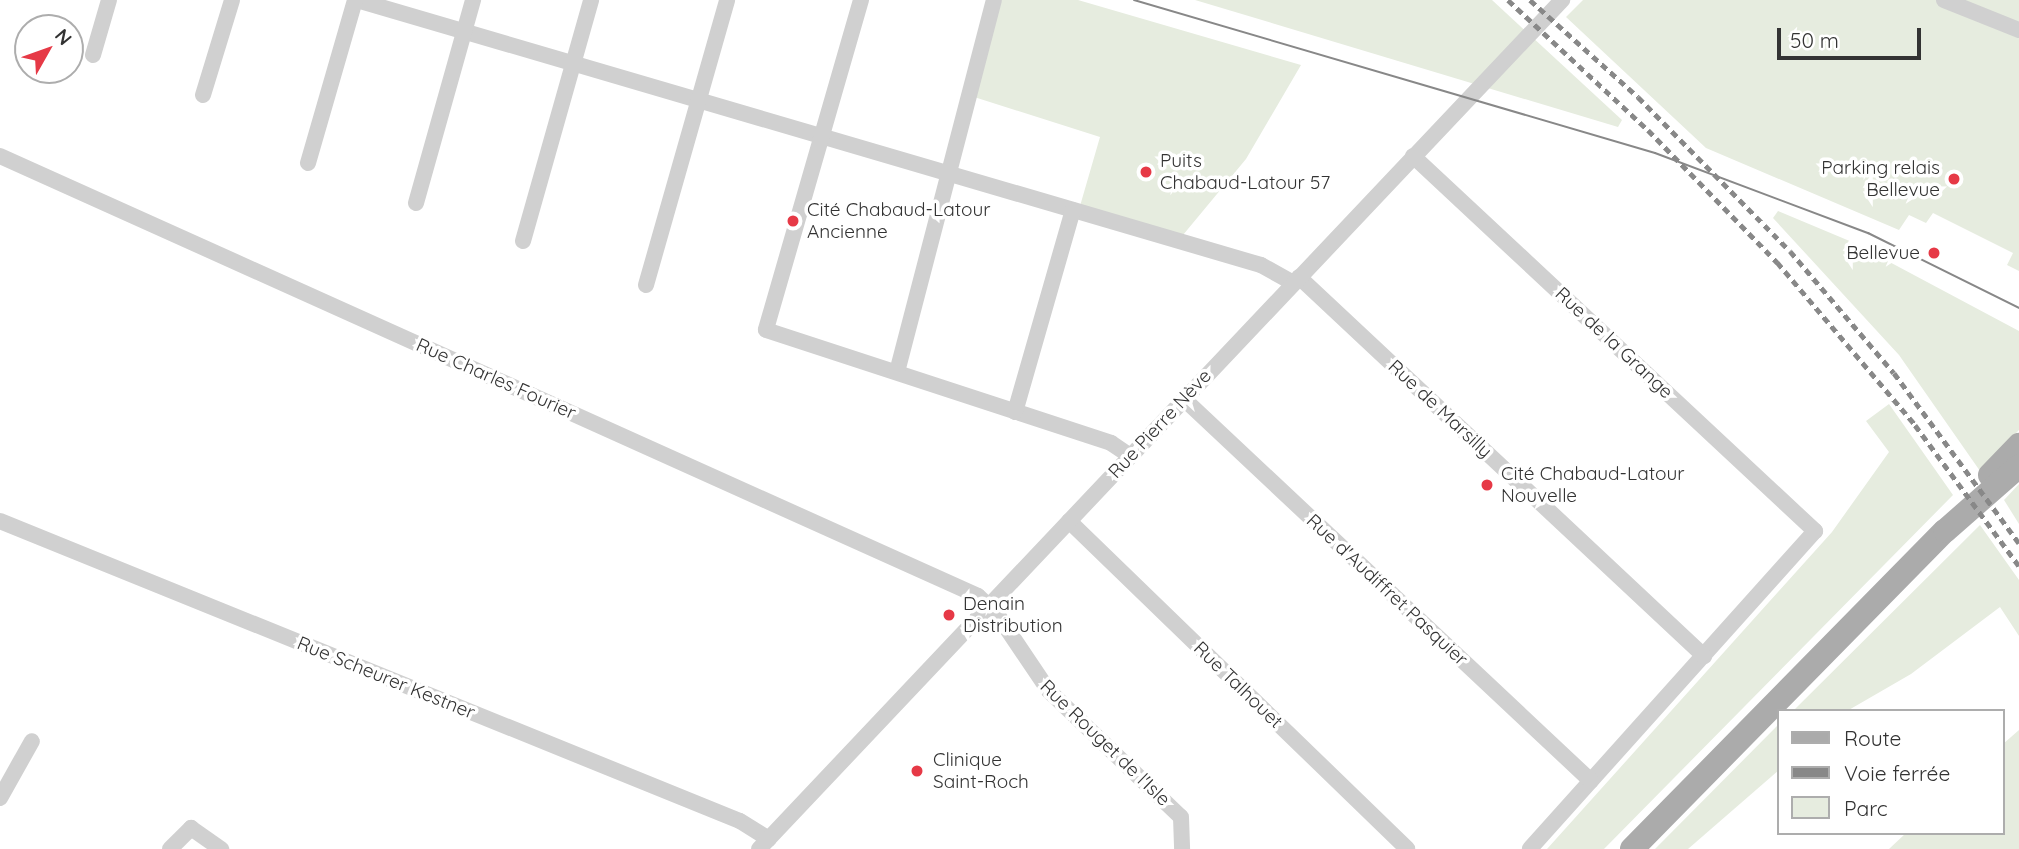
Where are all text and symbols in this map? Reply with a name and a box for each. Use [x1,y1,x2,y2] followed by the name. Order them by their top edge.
[14,14,84,84] north arrow
[1781,14,1924,58] scale bar
[50,24,77,50] text: N
[1790,27,1839,53] text: 50 m
[1160,150,1330,194] place label: Puits Chabaud-Latour 57
[1821,157,1940,201] place label: Parking relais Bellevue
[1138,164,1154,180] marker: Puits Chabaud-Latour 57
[1946,171,1962,187] marker: Parking relais Bellevue
[807,199,991,243] place label: Cité Chabaud-Latour Ancienne
[785,213,801,229] marker: Cité Chabaud-Latour Ancienne
[1846,242,1920,264] place label: Bellevue
[1926,245,1942,261] marker: Bellevue
[1550,283,1678,403] street label: Rue de la Grange
[413,334,579,424] street label: Rue Charles Fourier
[1383,355,1497,463] street label: Rue de Marsilly
[1104,365,1216,483] street label: Rue Pierre Nève
[1501,463,1685,507] place label: Cité Chabaud-Latour Nouvelle
[1479,477,1495,493] marker: Cité Chabaud-Latour Nouvelle
[1302,509,1472,671] street label: Rue d'Audiffret Pasquier
[963,593,1063,637] place label: Denain Distribution
[941,607,957,623] marker: Denain Distribution
[294,632,478,724] street label: Rue Scheurer Kestner
[1189,637,1287,733] street label: Rue Talhouet
[1035,675,1175,811] street label: Rue Rouget de l'Isle
[1778,709,2005,835] legend
[1844,725,1901,751] text: Route
[933,749,1029,793] place label: Clinique Saint-Roch
[1844,760,1950,786] text: Voie ferrée
[907,761,927,781] marker: Clinique Saint-Roch
[1844,795,1888,821] text: Parc

